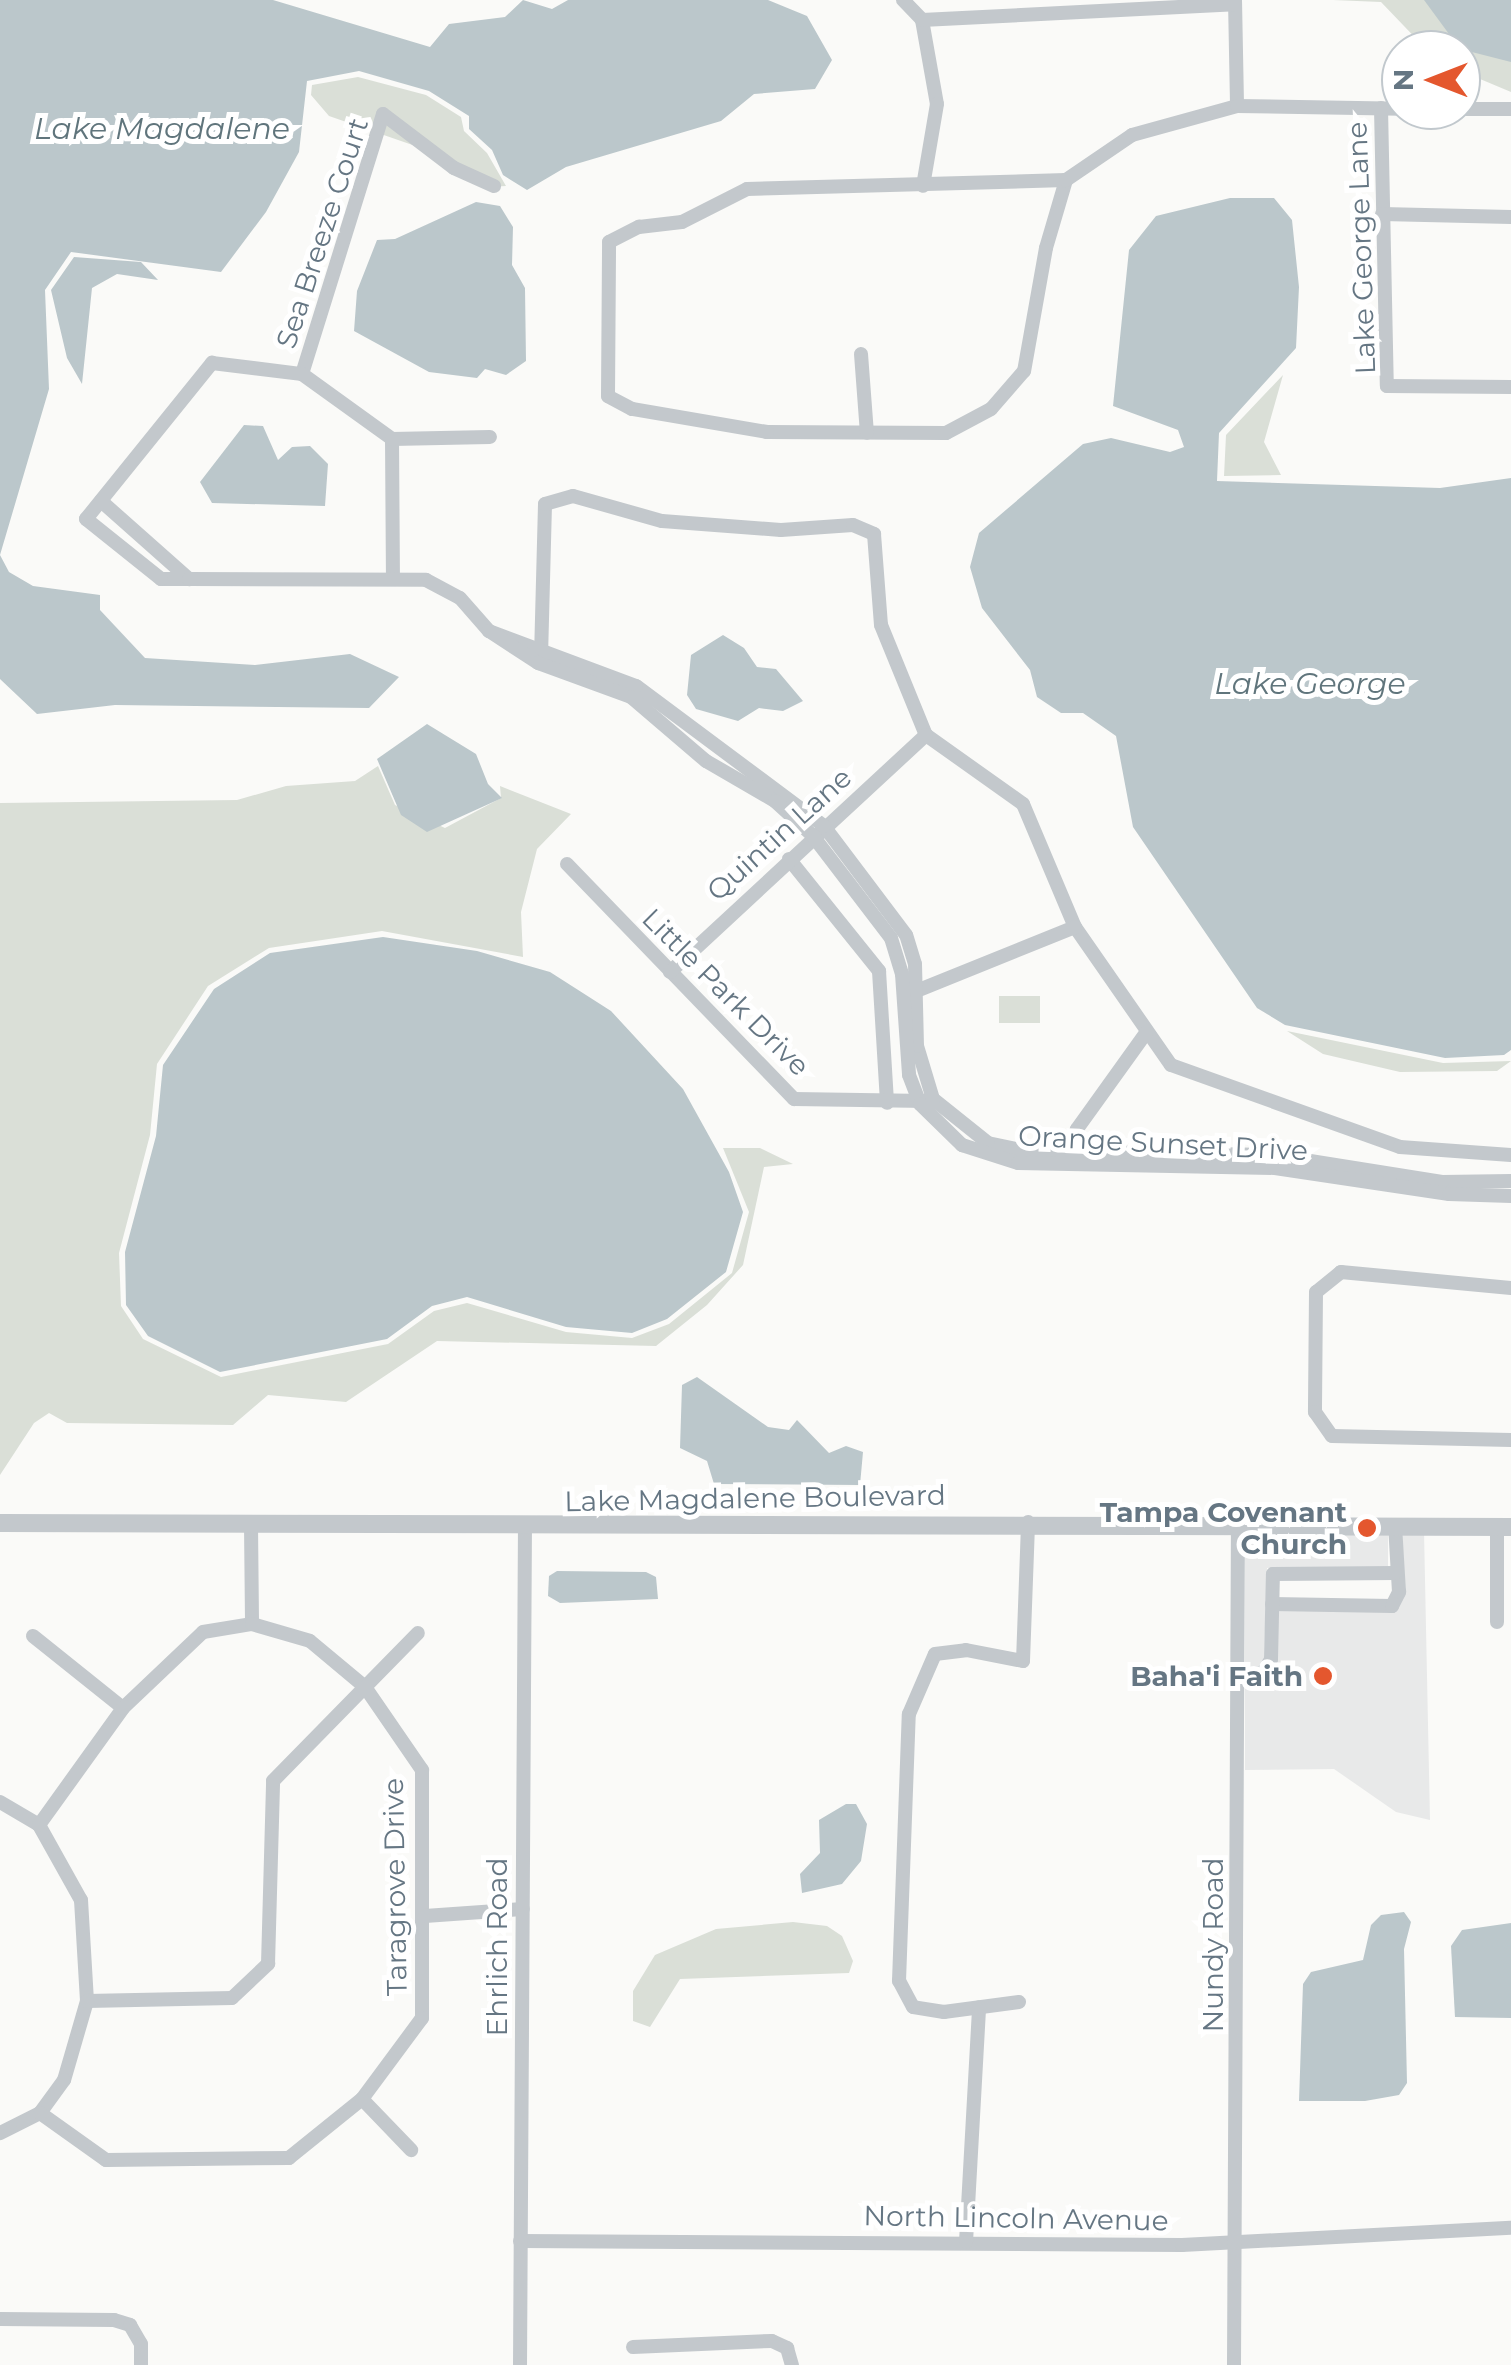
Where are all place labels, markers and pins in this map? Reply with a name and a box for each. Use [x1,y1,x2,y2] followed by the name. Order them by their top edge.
[1100,1495,1347,1561] place label: Tampa Covenant Church
[1356,1517,1378,1539] marker: Tampa Covenant Church
[1130,1659,1303,1693] place label: Baha'i Faith
[1312,1665,1334,1687] marker: Baha'i Faith

